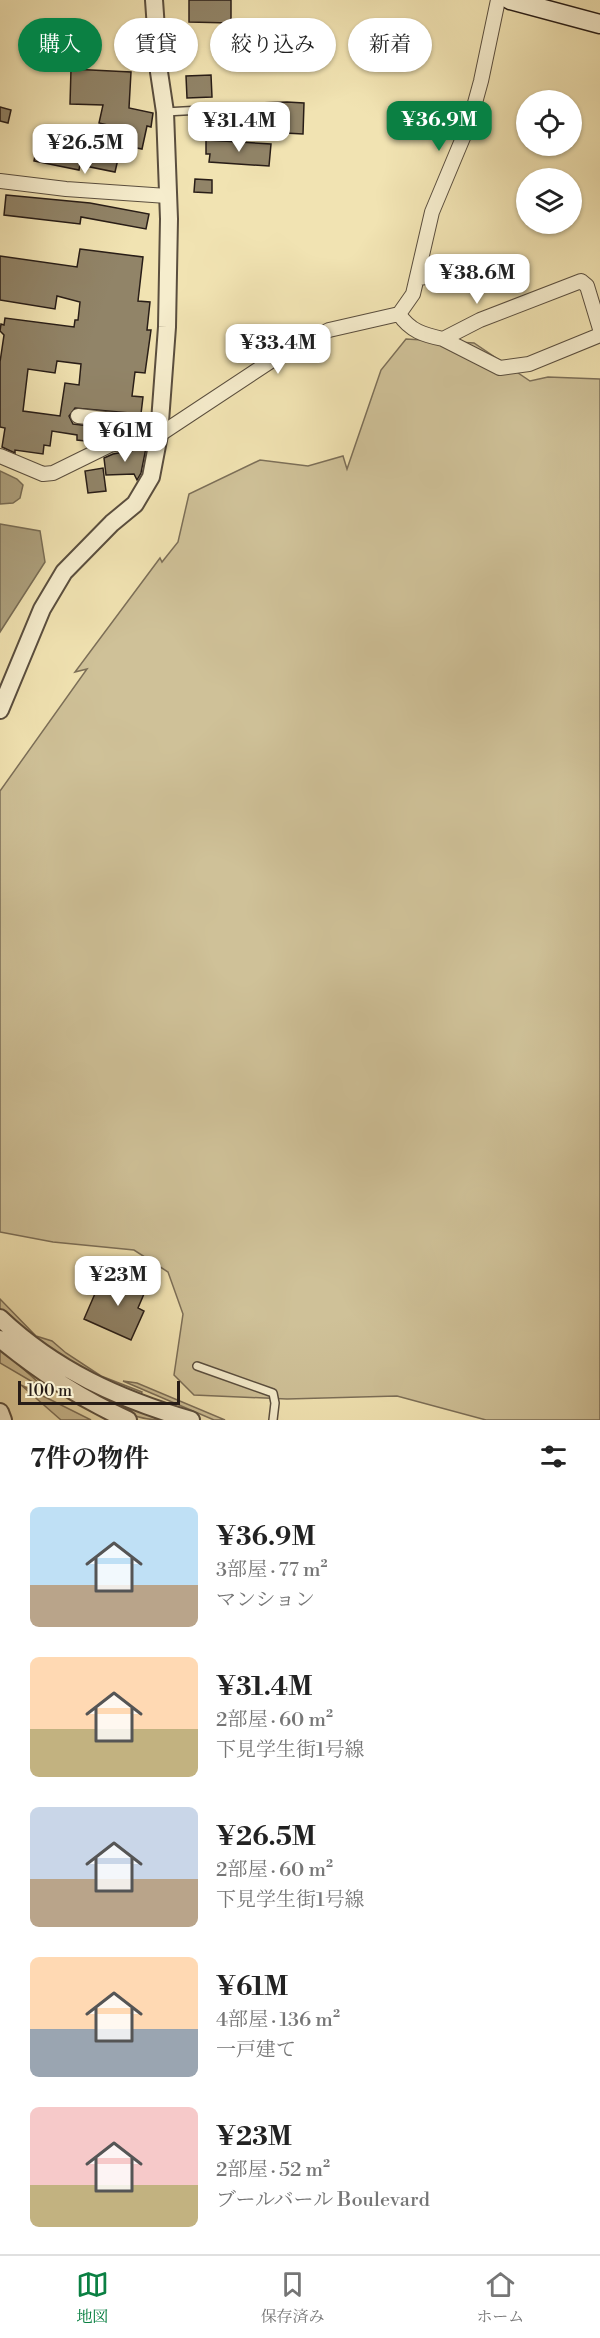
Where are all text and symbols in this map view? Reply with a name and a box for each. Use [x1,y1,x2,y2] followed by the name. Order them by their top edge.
[18,18,102,72] chip: 購入
[114,18,198,72] chip: 賃貸
[210,18,336,72] chip: 絞り込み
[348,18,432,72] chip: 新着
[516,90,582,234] map controls
[516,90,582,156] button: locate
[390,101,488,152] pin: ¥36.9M
[190,102,288,153] pin: ¥31.4M
[401,108,477,133] text: ¥36.9M
[202,109,276,134] text: ¥31.4M
[36,124,134,175] pin: ¥26.5M
[47,131,123,156] text: ¥26.5M
[516,168,582,234] button: layers
[428,254,526,305] pin: ¥38.6M
[439,261,515,286] text: ¥38.6M
[229,324,327,375] pin: ¥33.4M
[240,331,316,356] text: ¥33.4M
[89,412,161,463] pin: ¥61M
[97,419,153,444] text: ¥61M
[82,1256,154,1307] pin: ¥23M
[89,1263,147,1288] text: ¥23M
[18,1378,180,1406] scale bar
[27,1381,72,1401] text: 100 m
[537,1440,570,1473] icon: filters
[30,1443,149,1475] text: 7件の物件
[216,1521,316,1553] text: ¥36.9M
[78,1531,150,1603] icon: home
[216,1558,327,1583] text: 3部屋 · 77 m²
[216,1588,315,1613] text: マンション
[216,1671,312,1703] text: ¥31.4M
[78,1681,150,1753] icon: home
[216,1708,333,1733] text: 2部屋 · 60 m²
[216,1738,365,1763] text: 下見学生街1号線
[216,1821,316,1853] text: ¥26.5M
[78,1831,150,1903] icon: home
[216,1858,333,1883] text: 2部屋 · 60 m²
[216,1888,365,1913] text: 下見学生街1号線
[216,1971,288,2003] text: ¥61M
[78,1981,150,2053] icon: home
[216,2008,340,2033] text: 4部屋 · 136 m²
[216,2038,296,2063] text: 一戸建て
[216,2121,292,2153] text: ¥23M
[78,2131,150,2203] icon: home
[216,2158,330,2183] text: 2部屋 · 52 m²
[216,2188,430,2213] text: ブールバール Boulevard
[76,2268,109,2327] tab: 地図
[260,2268,325,2327] tab: 保存済み
[476,2268,524,2327] tab: ホーム

